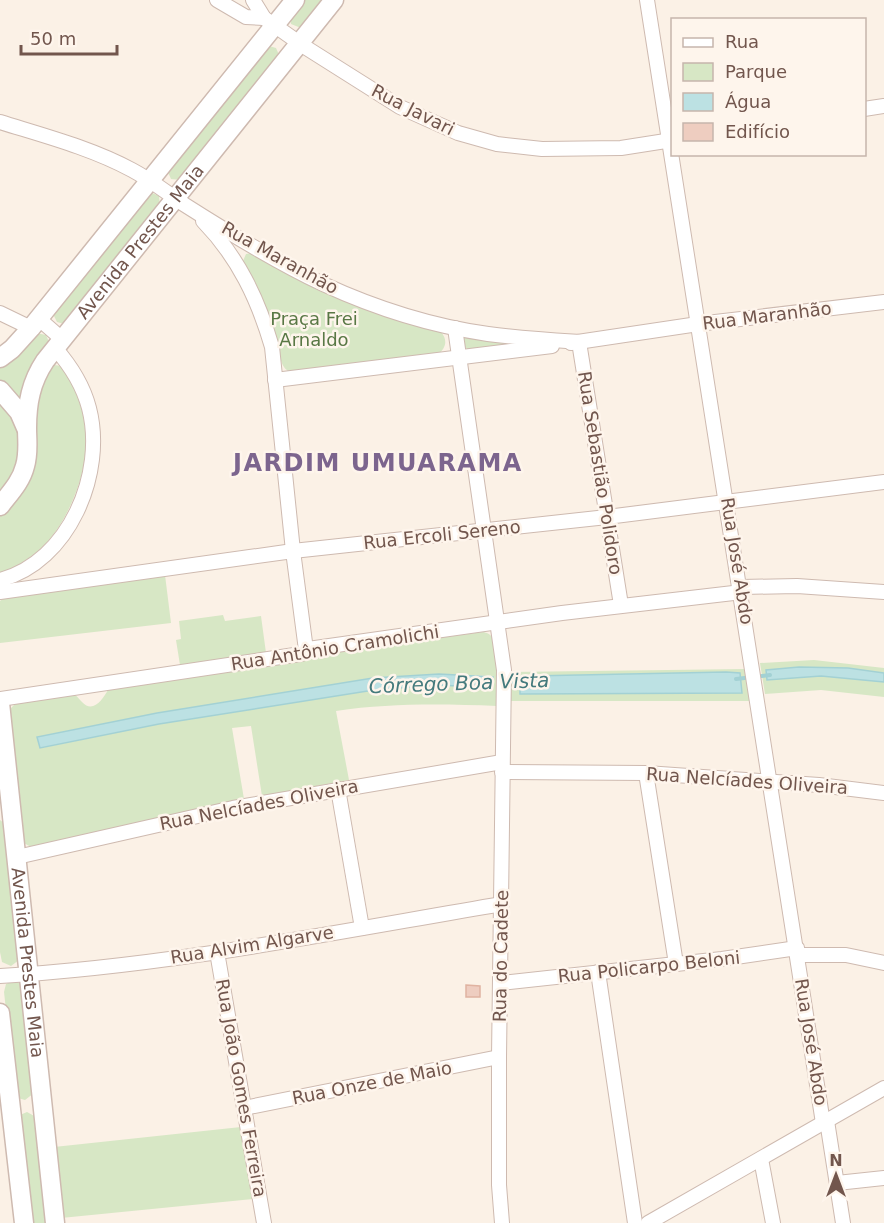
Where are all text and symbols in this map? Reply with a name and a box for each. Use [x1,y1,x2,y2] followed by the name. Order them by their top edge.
[21,18,117,56] scale bar
[671,18,866,156] legend
[30,28,76,49] text: 50 m
[725,31,759,52] text: Rua
[725,61,787,82] text: Parque
[368,80,458,139] street label: Rua Javari
[725,91,771,112] text: Água
[725,121,790,142] text: Edifício
[72,160,208,323] street label: Avenida Prestes Maia
[218,217,342,298] street label: Rua Maranhão
[701,297,833,334] street label: Rua Maranhão
[270,308,358,350] park label: Praça Frei Arnaldo
[574,370,627,576] street label: Rua Sebastião Polidoro
[231,449,523,477] district label: JARDIM UMUARAMA
[717,496,758,626] street label: Rua José Abdo
[362,516,522,553] street label: Rua Ercoli Sereno
[229,621,441,674] street label: Rua Antônio Cramolichi
[368,668,550,698] water label: Córrego Boa Vista
[645,763,849,798] street label: Rua Nelcíades Oliveira
[158,775,360,834] street label: Rua Nelcíades Oliveira
[7,866,48,1059] street label: Avenida Prestes Maia
[489,890,512,1022] street label: Rua do Cadete
[169,921,335,968] street label: Rua Alvim Algarve
[557,946,741,987] street label: Rua Policarpo Beloni
[212,977,271,1199] street label: Rua João Gomes Ferreira
[791,977,832,1107] street label: Rua José Abdo
[290,1057,454,1108] street label: Rua Onze de Maio
[806,1145,866,1205] north arrow
[829,1151,843,1170] text: N

